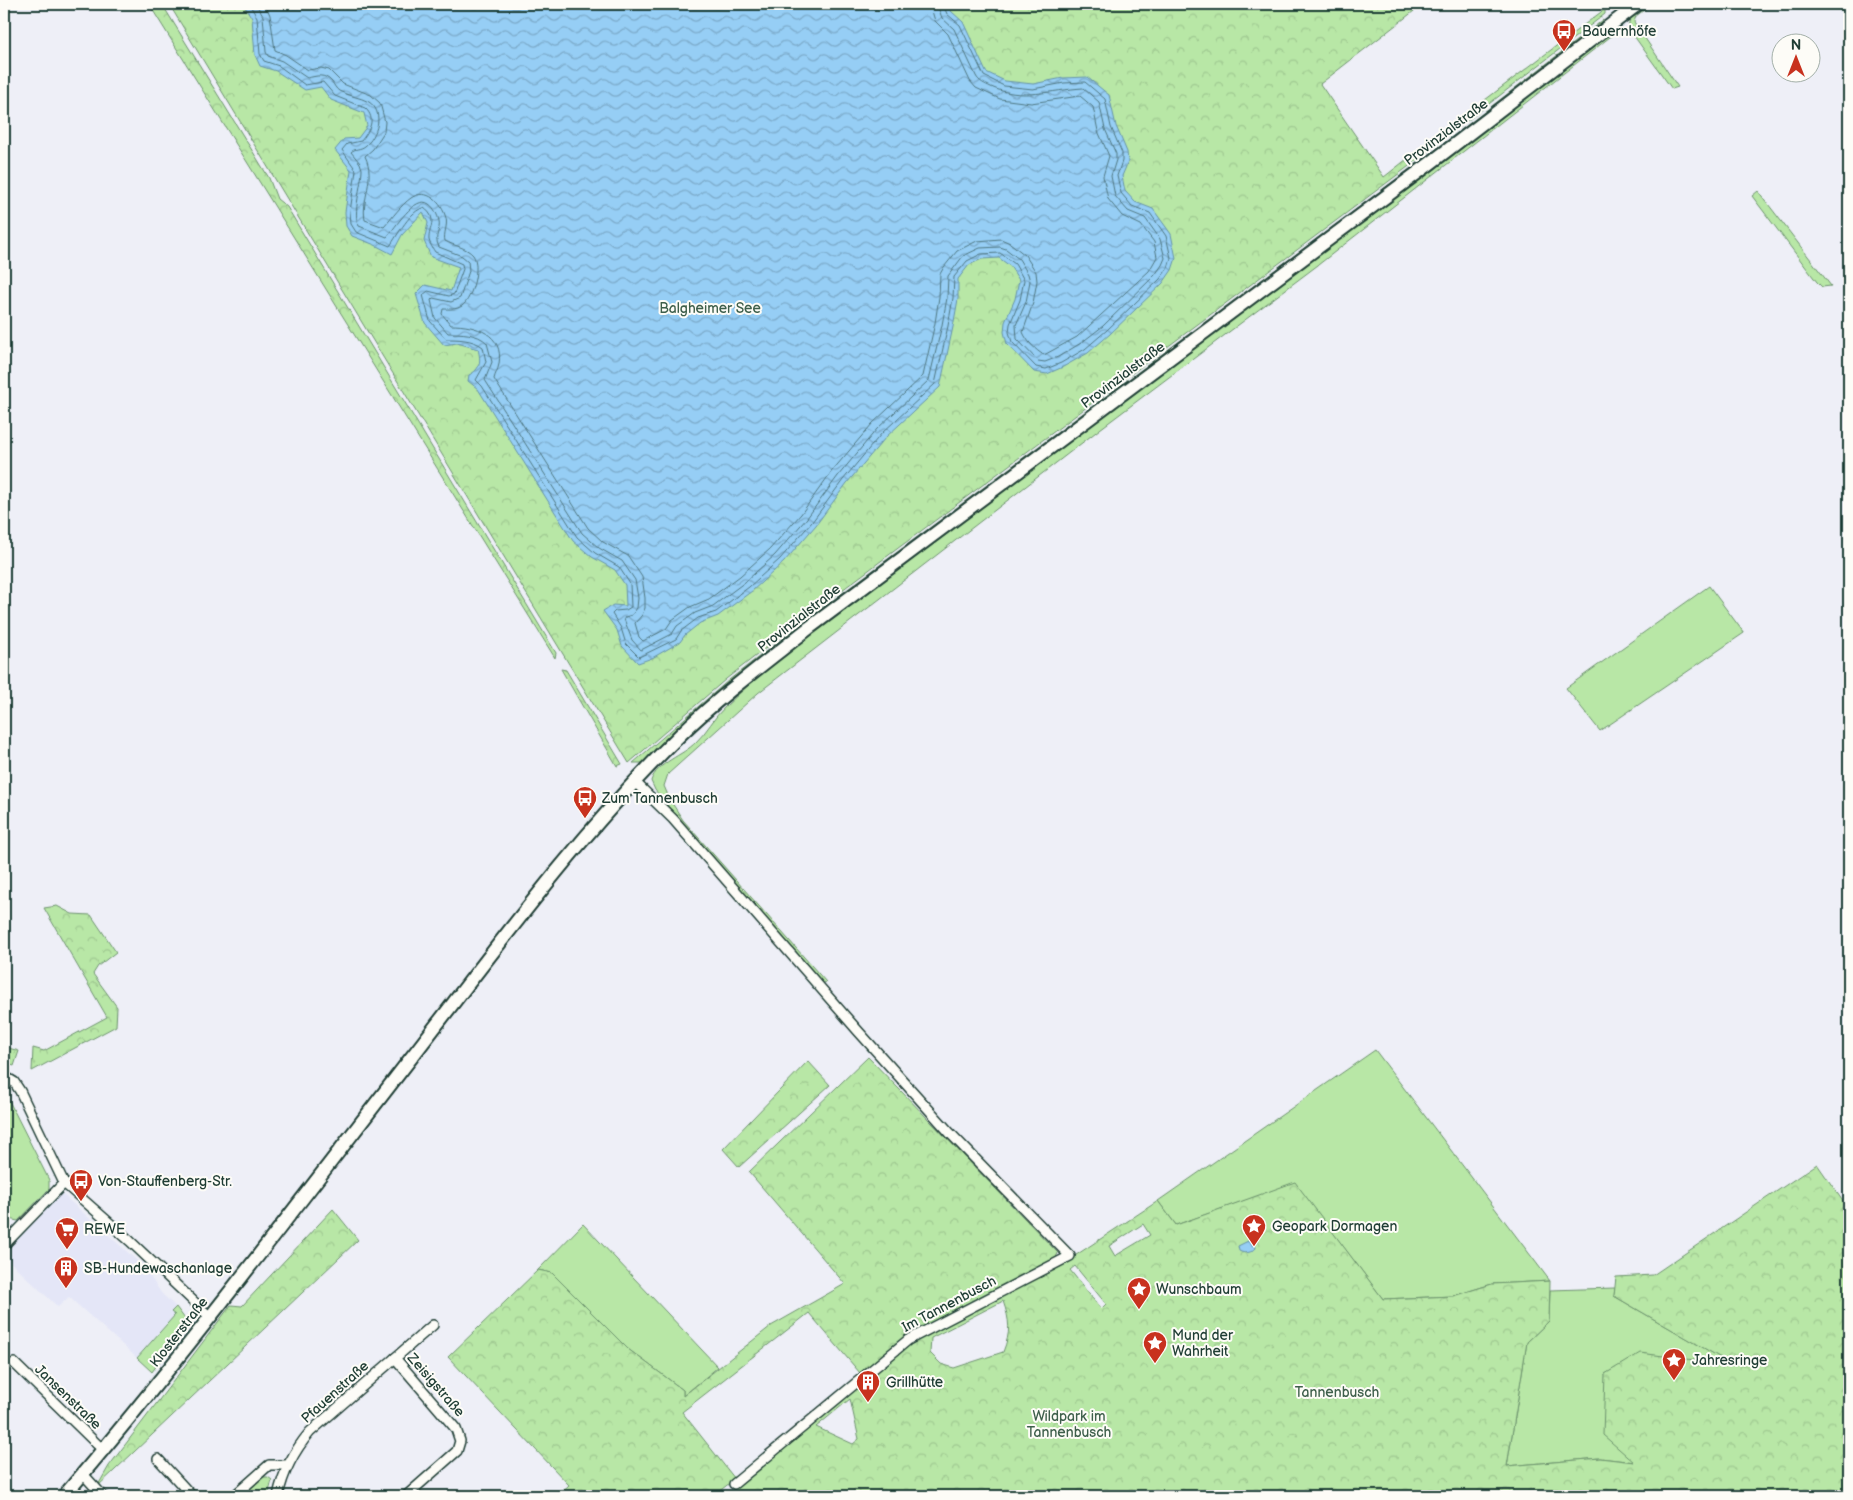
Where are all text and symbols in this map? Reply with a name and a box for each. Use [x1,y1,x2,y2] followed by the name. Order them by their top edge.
[1551,18,1577,52] bus stop icon: Bauernhöfe
[1582,23,1656,40] place label: Bauernhöfe
[1770,32,1820,82] north arrow
[1791,37,1801,54] text: N
[1401,95,1491,169] street label: Provinzialstraße
[659,300,761,317] park label: Balgheimer See
[1078,338,1168,412] street label: Provinzialstraße
[754,580,844,656] street label: Provinzialstraße
[572,785,598,819] bus stop icon: Zum Tannenbusch
[601,790,718,807] place label: Zum Tannenbusch
[68,1168,94,1202] bus stop icon: Von-Stauffenberg-Str.
[98,1173,232,1190] place label: Von-Stauffenberg-Str.
[1241,1213,1267,1247] place icon: Geopark Dormagen
[54,1216,80,1250] supermarket icon: REWE
[1272,1218,1397,1235] place label: Geopark Dormagen
[84,1221,125,1238] place label: REWE
[53,1255,79,1289] building icon: SB-Hundewaschanlage
[84,1260,232,1277] place label: SB-Hundewaschanlage
[899,1272,999,1336] street label: Im Tannenbusch
[1126,1276,1152,1310] place icon: Wunschbaum
[1156,1281,1242,1298] place label: Wunschbaum
[146,1294,212,1370] street label: Klosterstraße
[1172,1327,1234,1360] place label: Mund der Wahrheit
[1142,1330,1168,1364] place icon: Mund der Wahrheit
[1661,1347,1687,1381] place icon: Jahresringe
[403,1349,468,1420] street label: Zeisigstraße
[1692,1352,1767,1369] place label: Jahresringe
[298,1357,372,1427] street label: Pfauenstraße
[31,1361,105,1433] street label: Jansenstraße
[855,1369,881,1403] building icon: Grillhütte
[886,1374,943,1391] place label: Grillhütte
[1295,1384,1380,1401] park label: Tannenbusch
[1027,1408,1112,1441] park label: Wildpark im Tannenbusch

